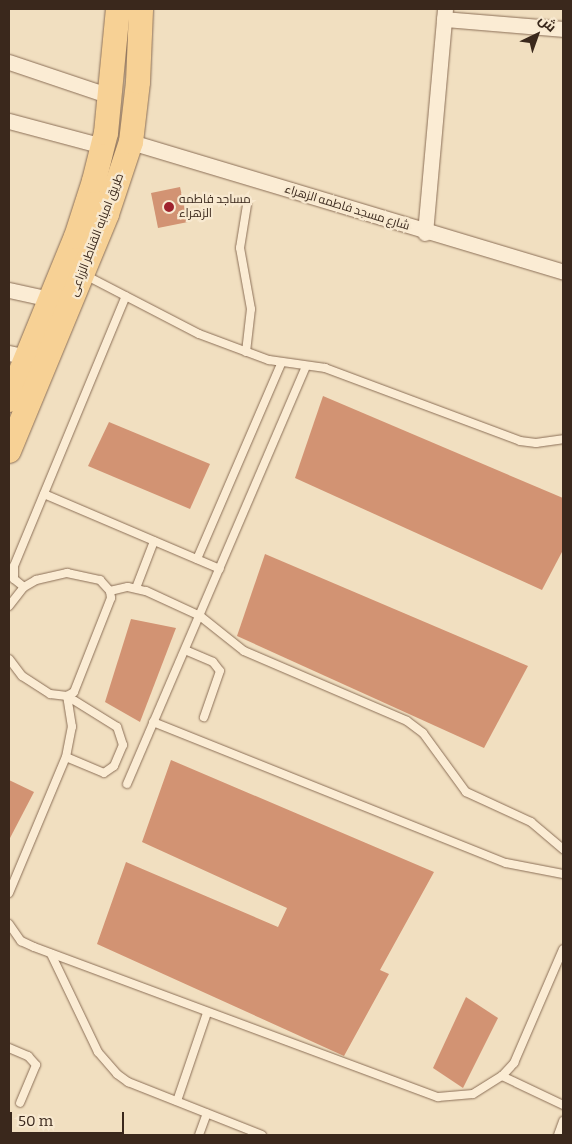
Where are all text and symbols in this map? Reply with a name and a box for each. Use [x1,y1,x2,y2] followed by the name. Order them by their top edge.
[512,10,562,60] north arrow
[535,11,560,36] text: ش
[67,171,127,299] street label: طريق امبابه القناطر الزراعى
[283,182,411,234] street label: شارع مسجد فاطمه الزهراء
[179,193,251,221] place label: مساجد فاطمه الزهراء
[163,201,175,213] marker: مساجد فاطمه الزهراء
[12,1102,126,1134] scale bar
[18,1112,53,1130] text: 50 m

